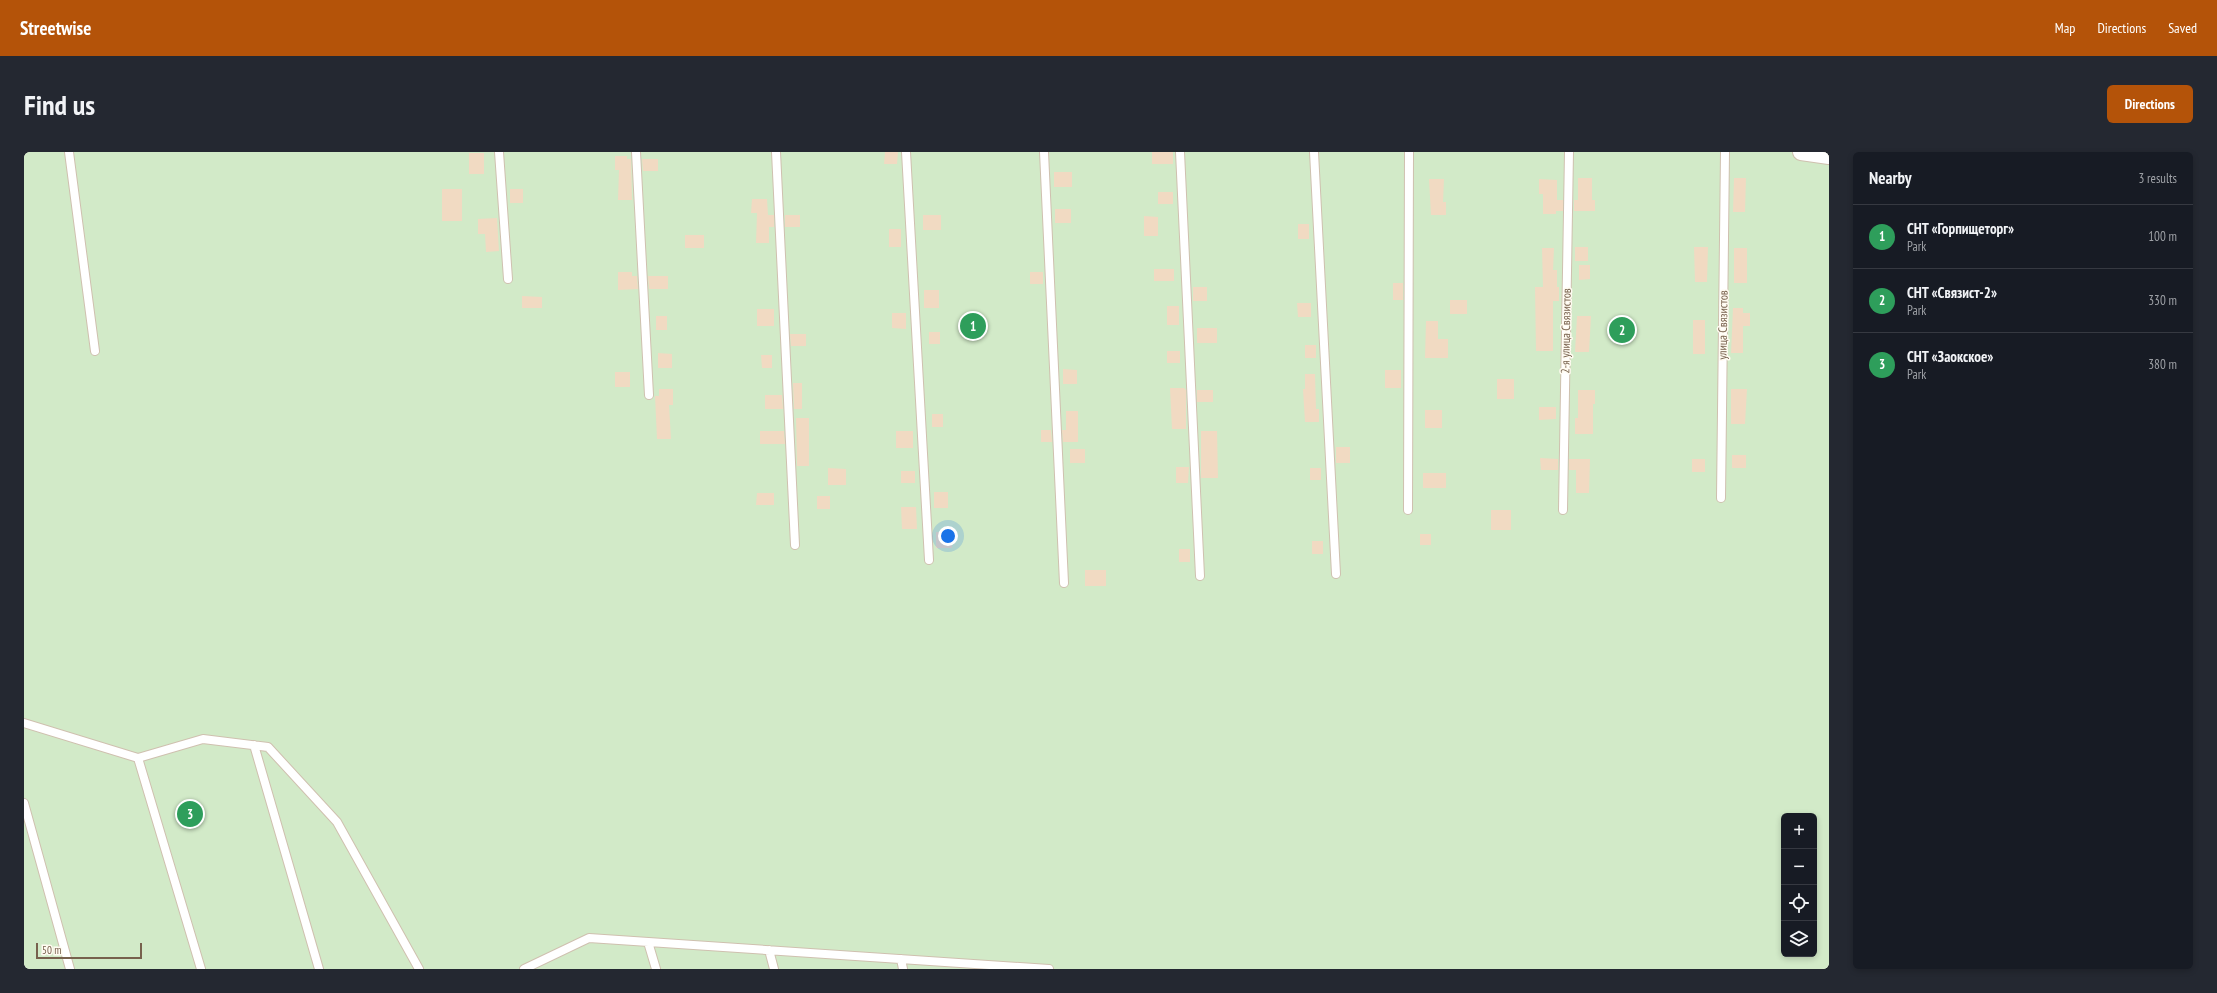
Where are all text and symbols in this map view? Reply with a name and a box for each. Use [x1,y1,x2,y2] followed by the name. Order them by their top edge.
[20,16,91,40] text: Streetwise
[2055,19,2075,37] text: Map
[2097,19,2146,37] text: Directions
[2168,19,2197,37] text: Saved
[2107,85,2193,123] button: Directions
[24,86,95,123] text: Find us
[1869,167,1912,189] text: Nearby
[2138,170,2177,187] text: 3 results
[1907,219,2014,238] text: СНТ «Горпищеторг»
[1879,228,1885,245] text: 1
[2148,228,2177,245] text: 100 m
[1907,238,1926,255] text: Park
[1907,283,1997,302] text: СНТ «Связист-2»
[1557,288,1574,374] street label: 2-я улица Связистов
[1714,290,1731,360] street label: улица Связистов
[1879,292,1885,309] text: 2
[2148,292,2177,309] text: 330 m
[1907,302,1926,319] text: Park
[960,311,986,341] pin: 1
[1609,315,1635,345] pin: 2
[1907,347,1993,366] text: СНТ «Заокское»
[1879,356,1885,373] text: 3
[2148,356,2177,373] text: 380 m
[1907,366,1926,383] text: Park
[938,526,958,546] your location
[177,799,203,829] pin: 3
[1781,813,1817,957] map controls
[1781,813,1817,849] button: +
[1781,849,1817,885] button: −
[1781,885,1817,921] button: locate
[1781,921,1817,957] button: layers
[36,941,142,960] scale bar
[42,943,61,957] text: 50 m

